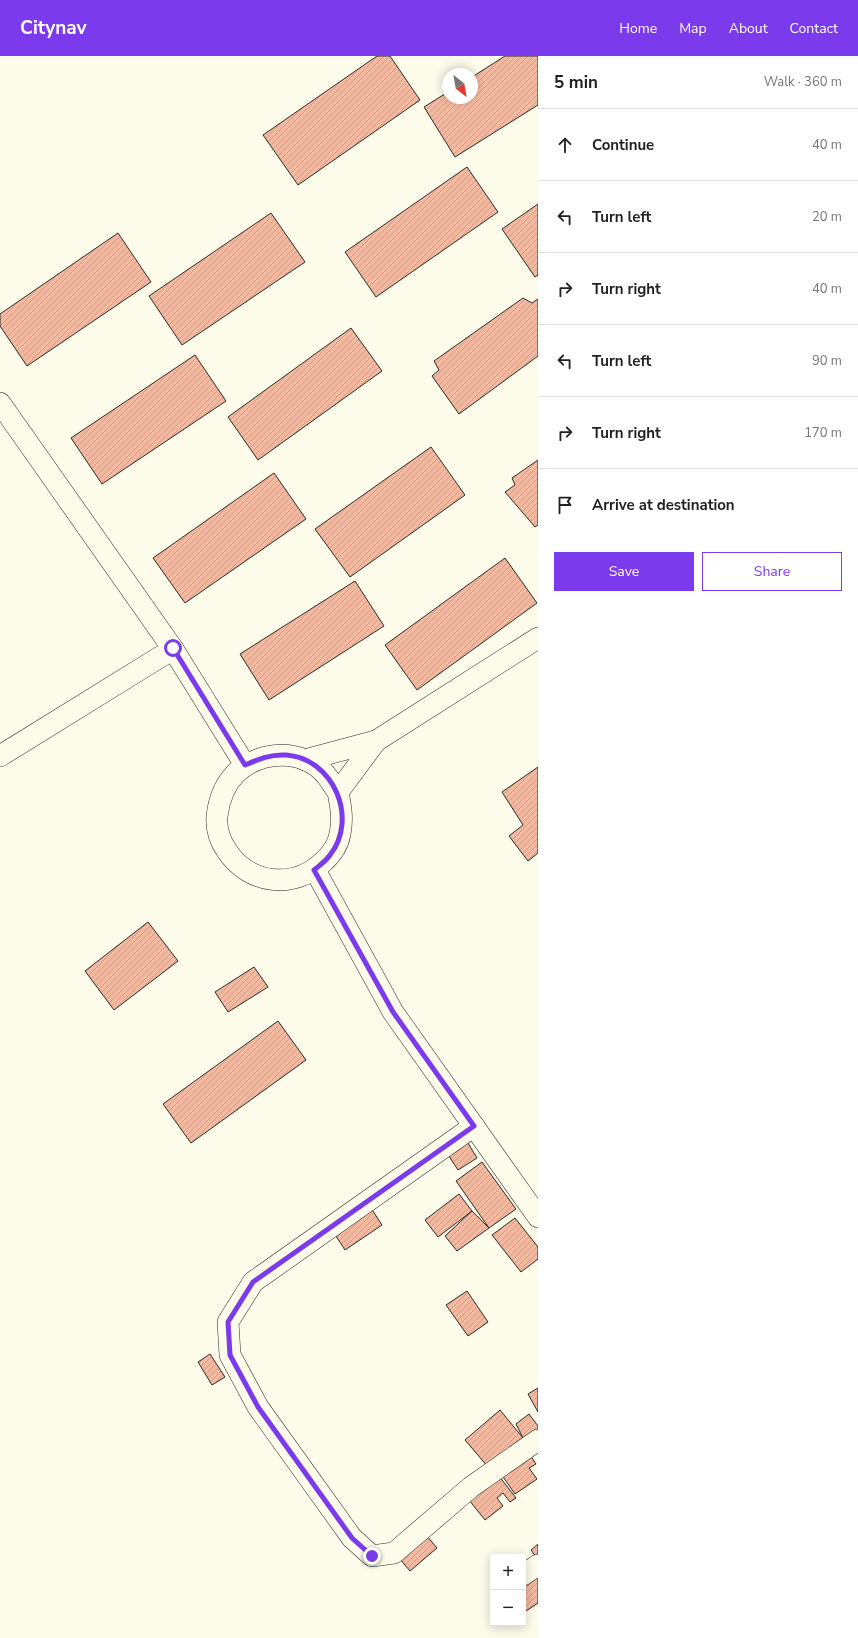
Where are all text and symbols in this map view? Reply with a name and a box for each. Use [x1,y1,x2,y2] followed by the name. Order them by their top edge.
[20,15,87,41] text: Citynav
[619,19,657,38] text: Home
[679,19,707,38] text: Map
[729,19,768,38] text: About
[790,19,838,38] text: Contact
[442,68,478,104] north arrow
[554,71,598,94] text: 5 min
[764,73,842,91] text: Walk · 360 m
[554,134,576,156] icon: ahead
[592,135,654,155] text: Continue
[812,136,842,154] text: 40 m
[554,206,576,228] icon: left
[592,207,651,227] text: Turn left
[812,208,842,226] text: 20 m
[554,278,576,300] icon: right
[592,279,661,299] text: Turn right
[812,280,842,298] text: 40 m
[554,350,576,372] icon: left
[592,351,651,371] text: Turn left
[812,352,842,370] text: 90 m
[554,422,576,444] icon: right
[592,423,661,443] text: Turn right
[804,424,842,442] text: 170 m
[554,494,576,516] icon: arrive
[592,495,735,515] text: Arrive at destination
[554,552,694,591] button: Save
[702,552,842,591] button: Share
[164,639,182,657] route start
[363,1547,381,1565] route end
[490,1554,526,1626] map controls
[490,1554,526,1590] button: +
[490,1590,526,1626] button: −

